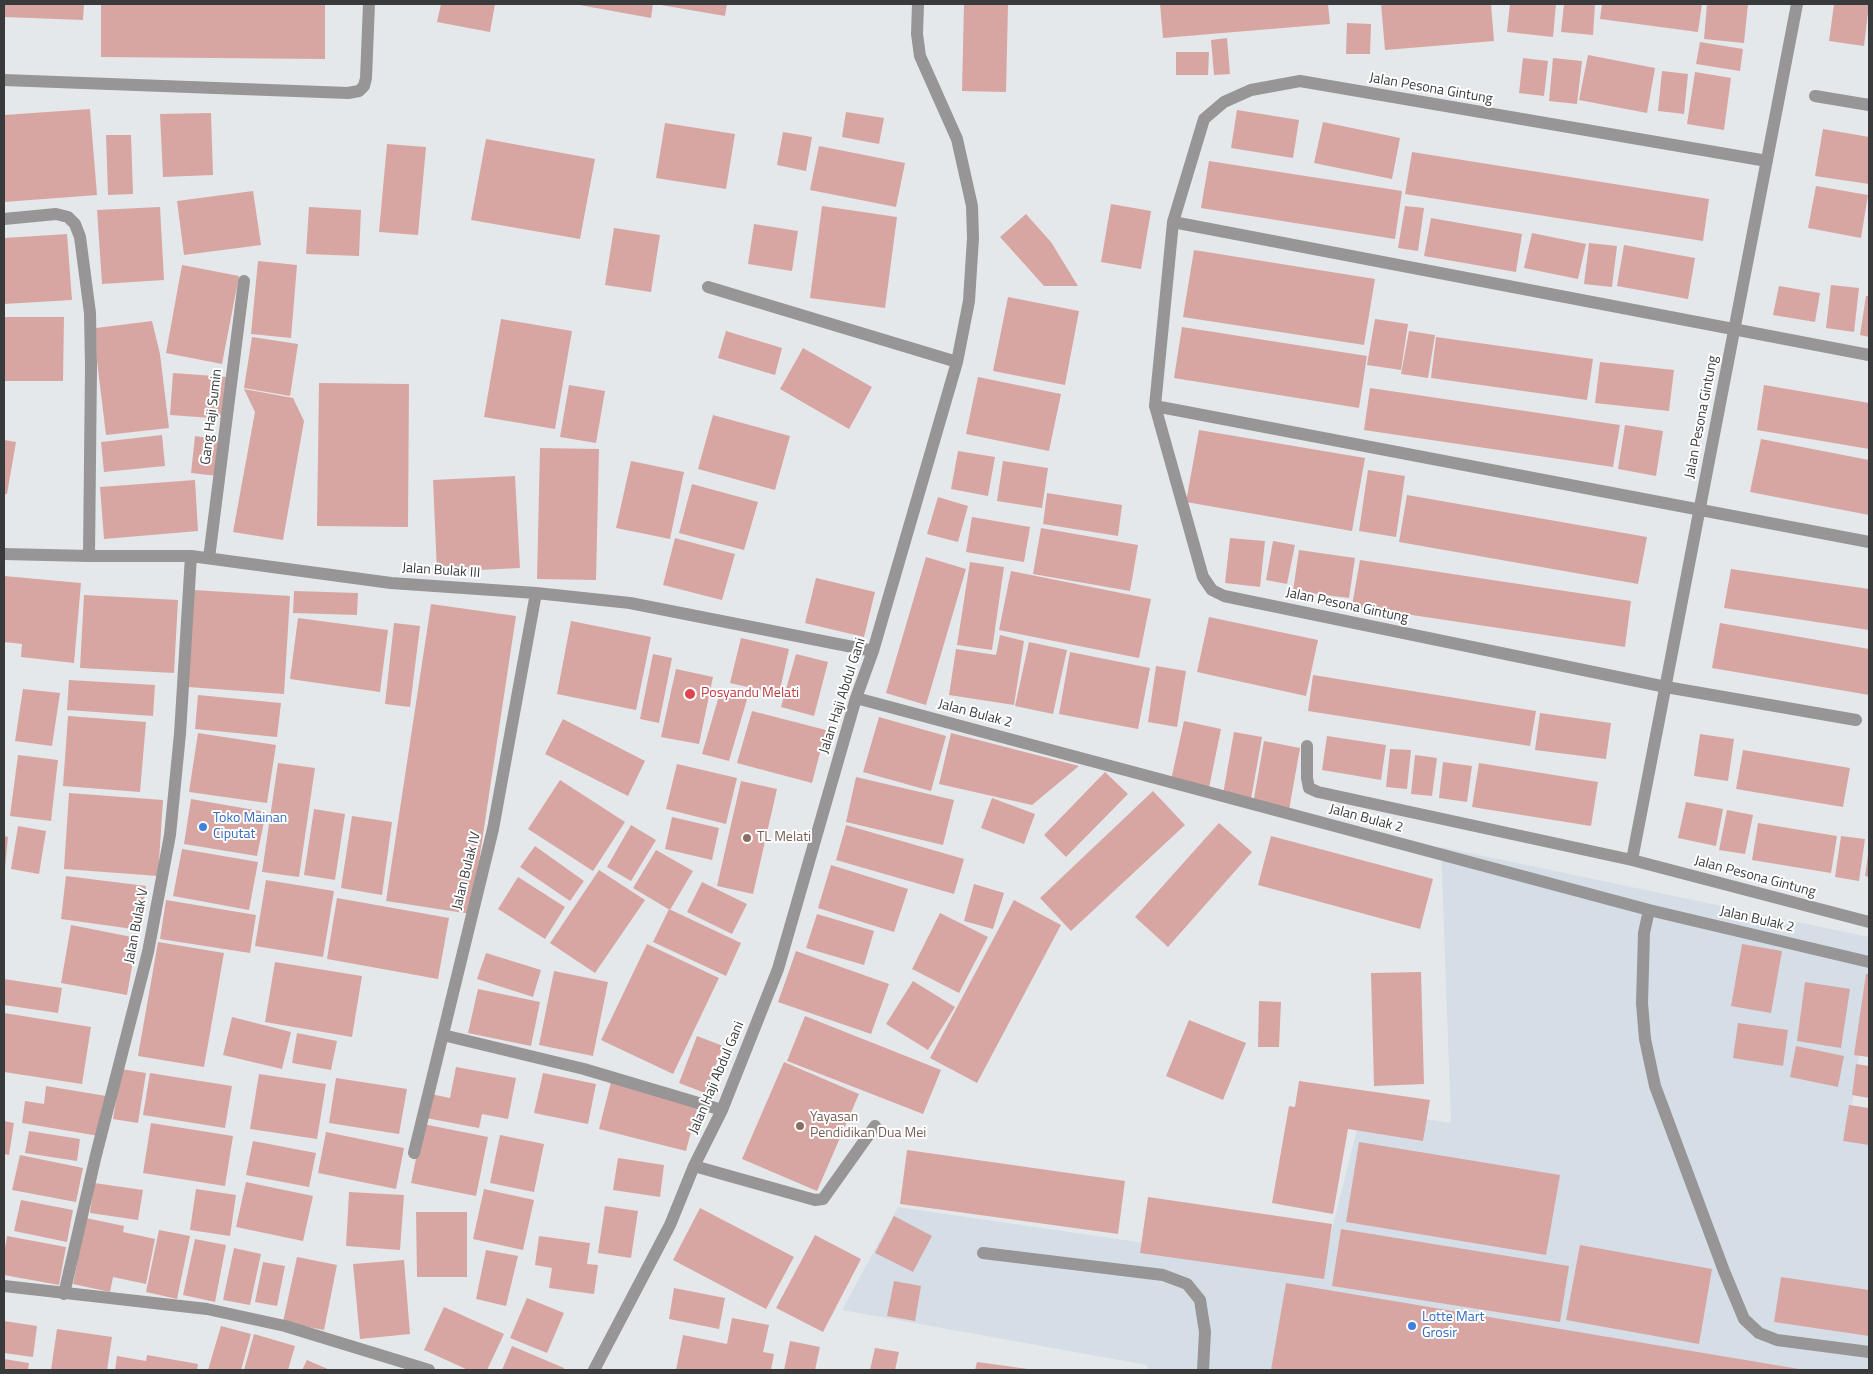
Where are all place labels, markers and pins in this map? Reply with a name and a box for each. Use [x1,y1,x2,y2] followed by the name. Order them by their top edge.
[701,686,799,702] place label: Posyandu Melati
[683,687,697,701] marker: Posyandu Melati
[213,811,287,844] place label: Toko Mainan Ciputat
[197,821,209,833] marker: Toko Mainan Ciputat
[757,830,811,846] place label: TL Melati
[741,832,753,844] marker: TL Melati
[810,1110,926,1142] place label: Yayasan Pendidikan Dua Mei
[794,1120,806,1132] marker: Yayasan Pendidikan Dua Mei
[1422,1310,1484,1342] place label: Lotte Mart Grosir
[1406,1320,1418,1332] marker: Lotte Mart Grosir

